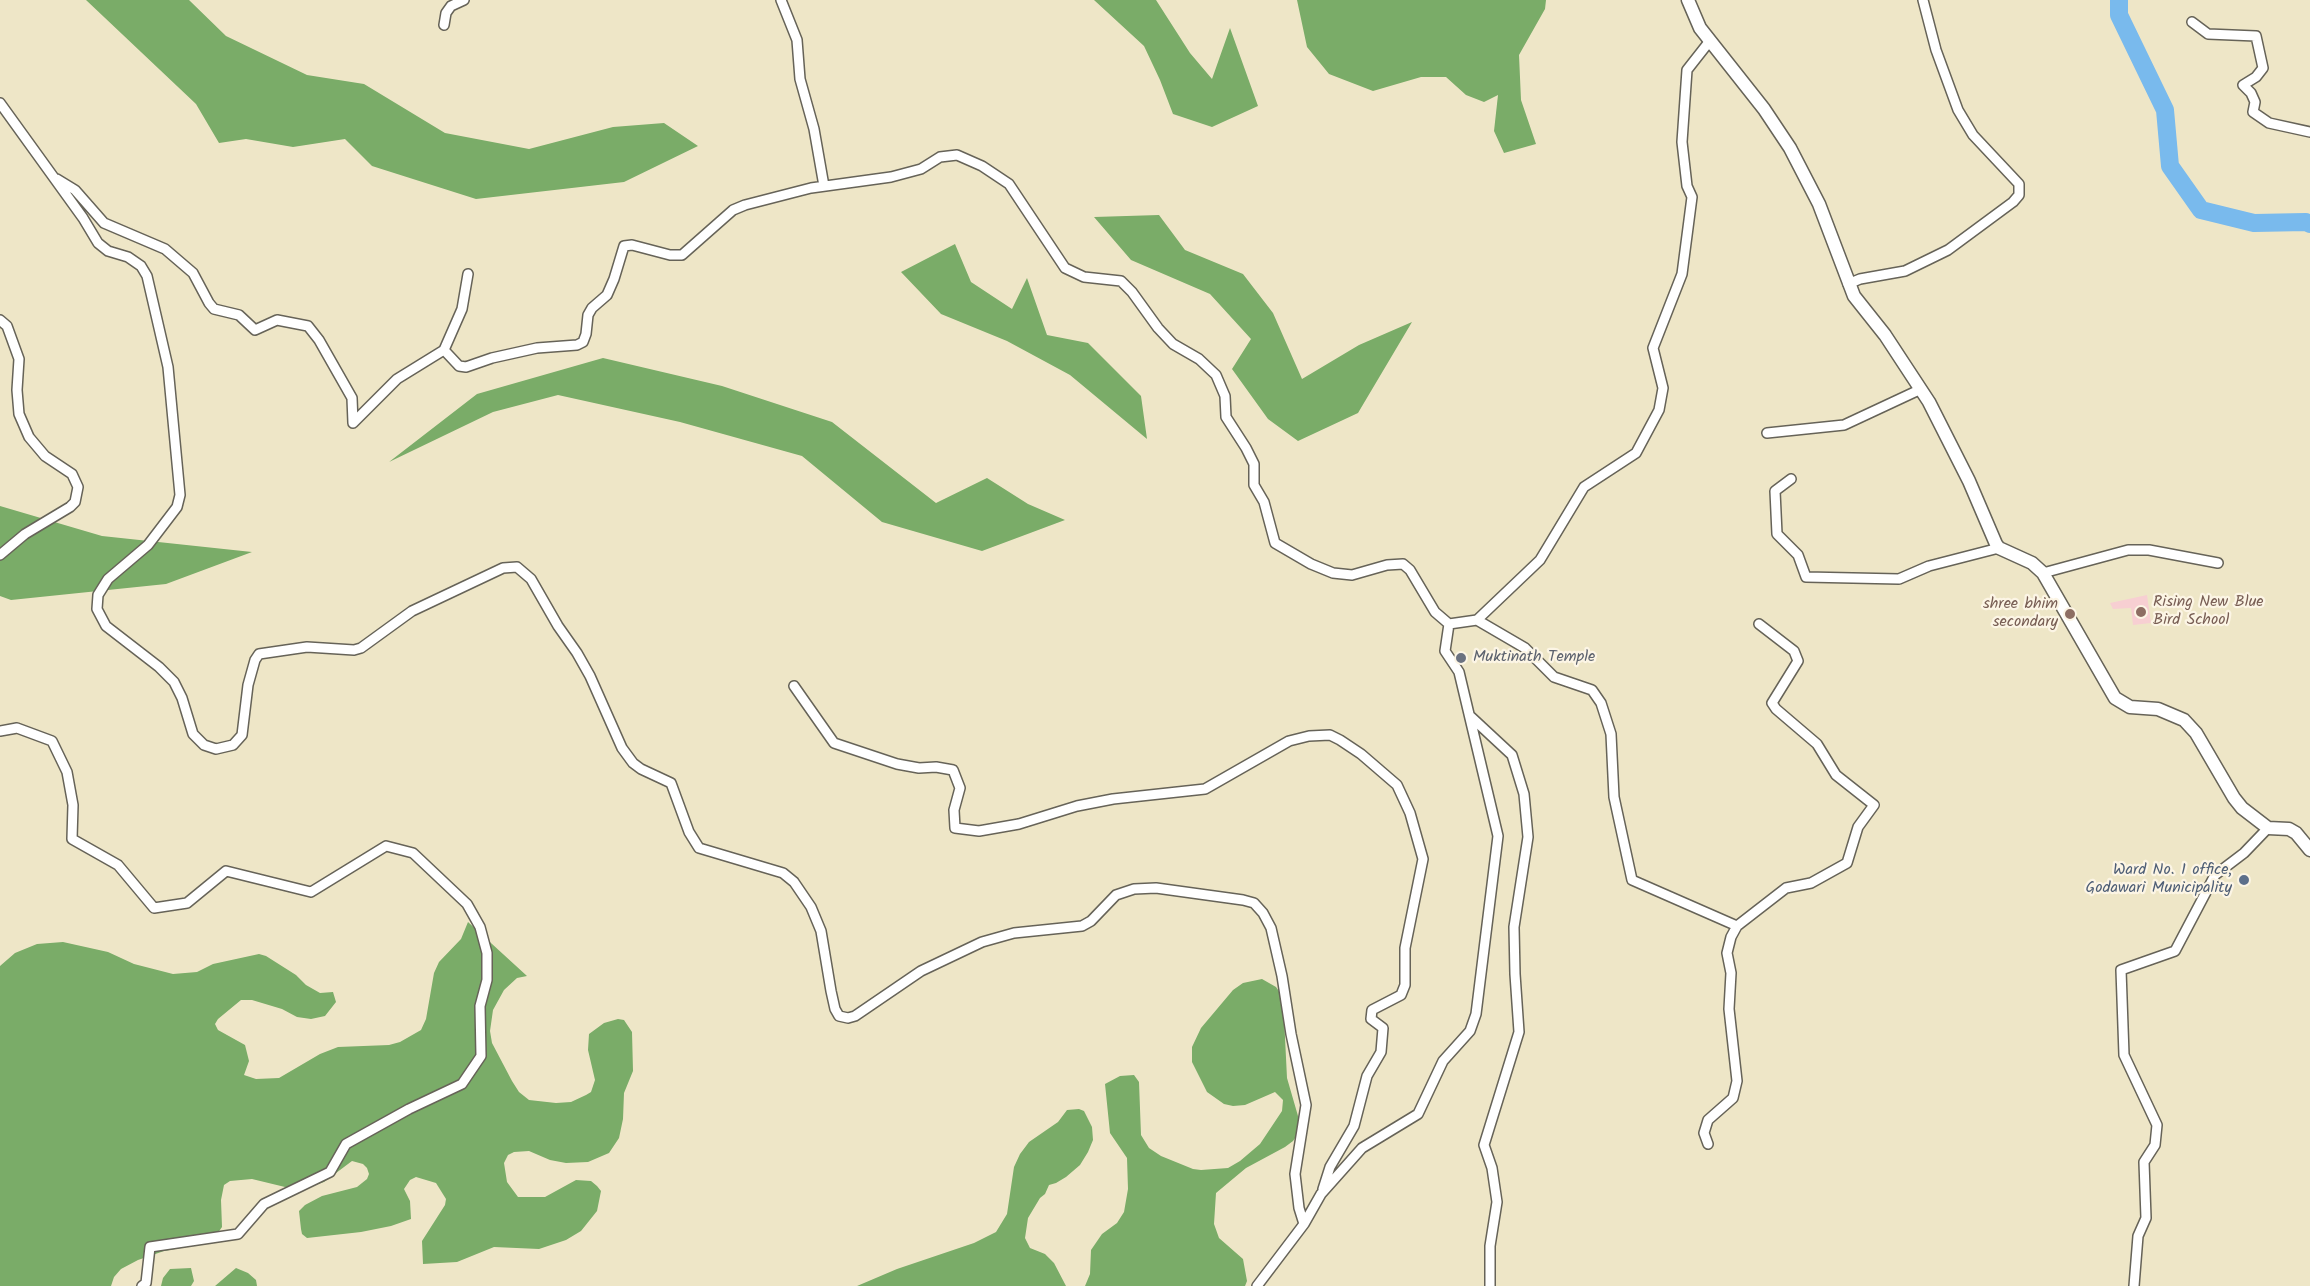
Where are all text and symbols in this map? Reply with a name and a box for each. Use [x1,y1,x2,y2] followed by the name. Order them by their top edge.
[2153,593,2264,631] place label: Rising New Blue Bird School
[1983,595,2058,633] place label: shree bhim secondary
[2134,605,2148,619] marker: Rising New Blue Bird School
[2063,607,2077,621] marker: shree bhim secondary
[1473,648,1595,668] place label: Muktinath Temple
[1454,651,1468,665] marker: Muktinath Temple
[2086,861,2232,899] place label: Ward No. 1 office, Godawari Municipality
[2237,873,2251,887] marker: Ward No. 1 office, Godawari Municipality

